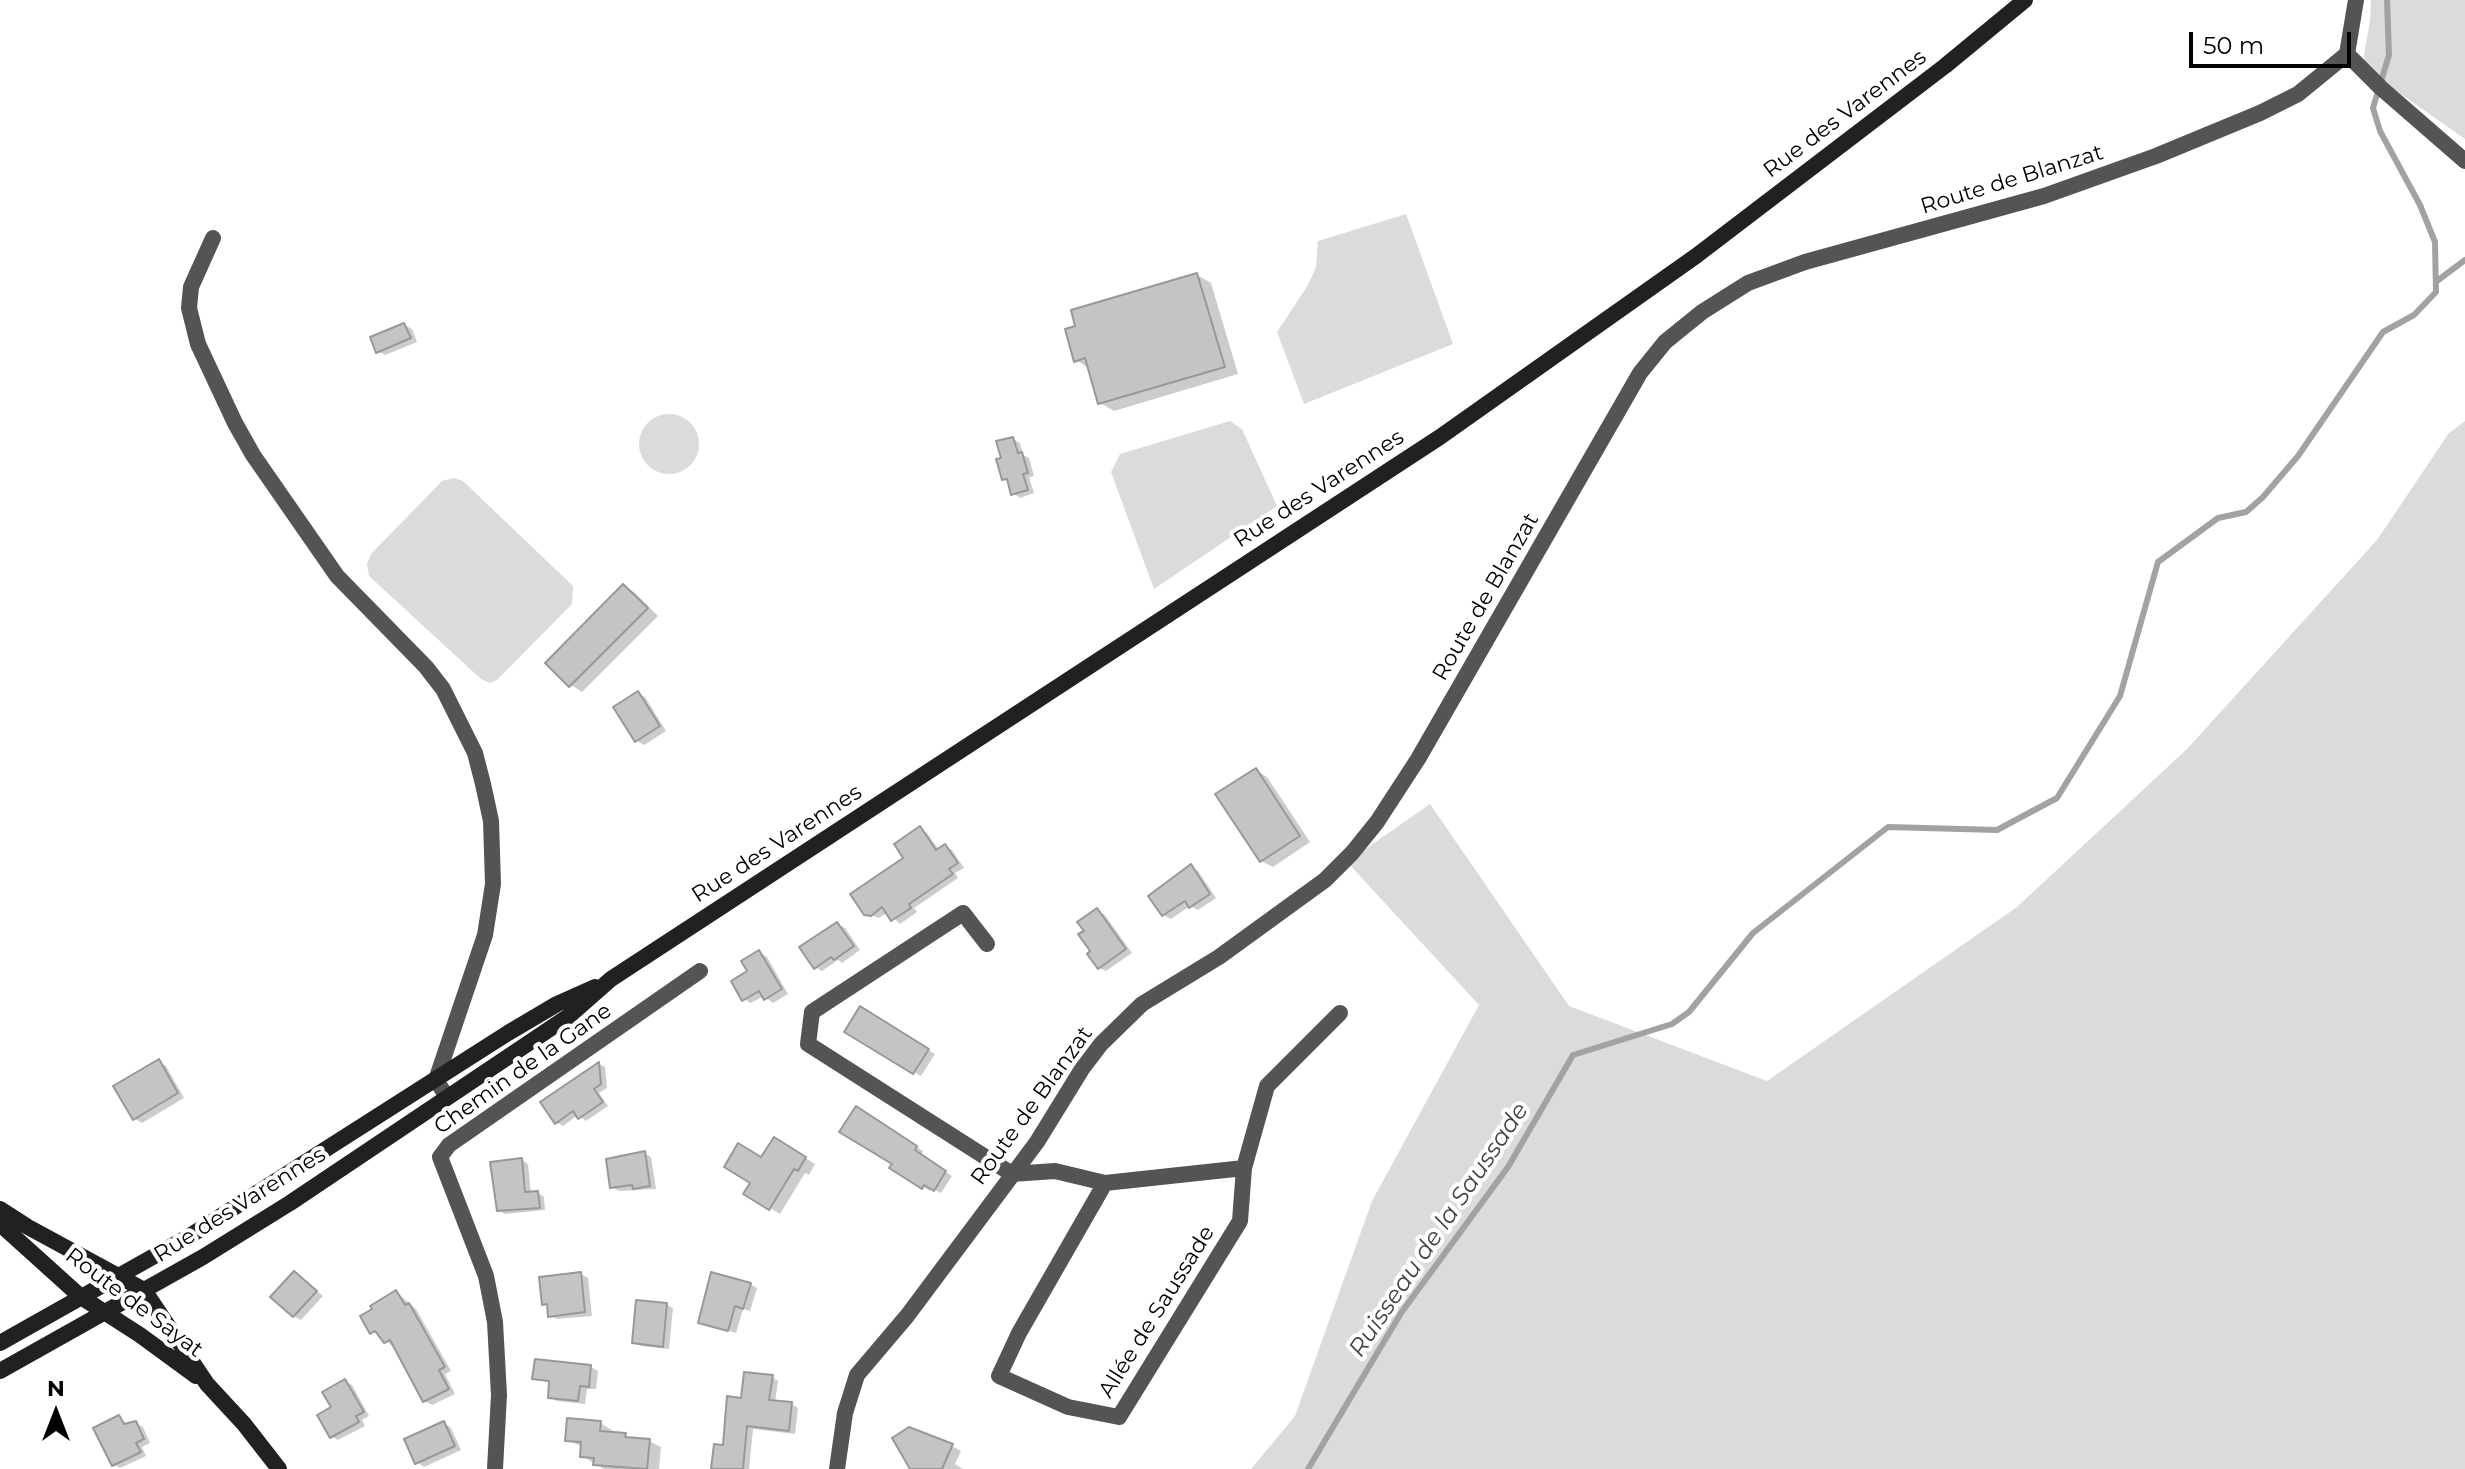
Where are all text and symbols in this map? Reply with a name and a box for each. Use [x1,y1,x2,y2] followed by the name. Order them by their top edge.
[2193,16,2355,66] scale bar
[2203,31,2264,60] text: 50 m
[1758,44,1932,184] street label: Rue des Varennes
[1918,140,2106,220] street label: Route de Blanzat
[1229,424,1409,554] street label: Rue des Varennes
[1427,508,1545,686] street label: Route de Blanzat
[687,779,867,909] street label: Rue des Varennes
[429,998,617,1140] street label: Chemin de la Gane
[966,1022,1098,1190] street label: Route de Blanzat
[1343,1097,1535,1363] water label: Ruisseau de la Saussade
[149,1142,331,1268] street label: Rue des Varennes
[1093,1221,1221,1403] street label: Allée de Saussade
[60,1243,208,1363] street label: Route de Sayat
[16,1373,96,1453] north arrow
[47,1375,65,1402] text: N

